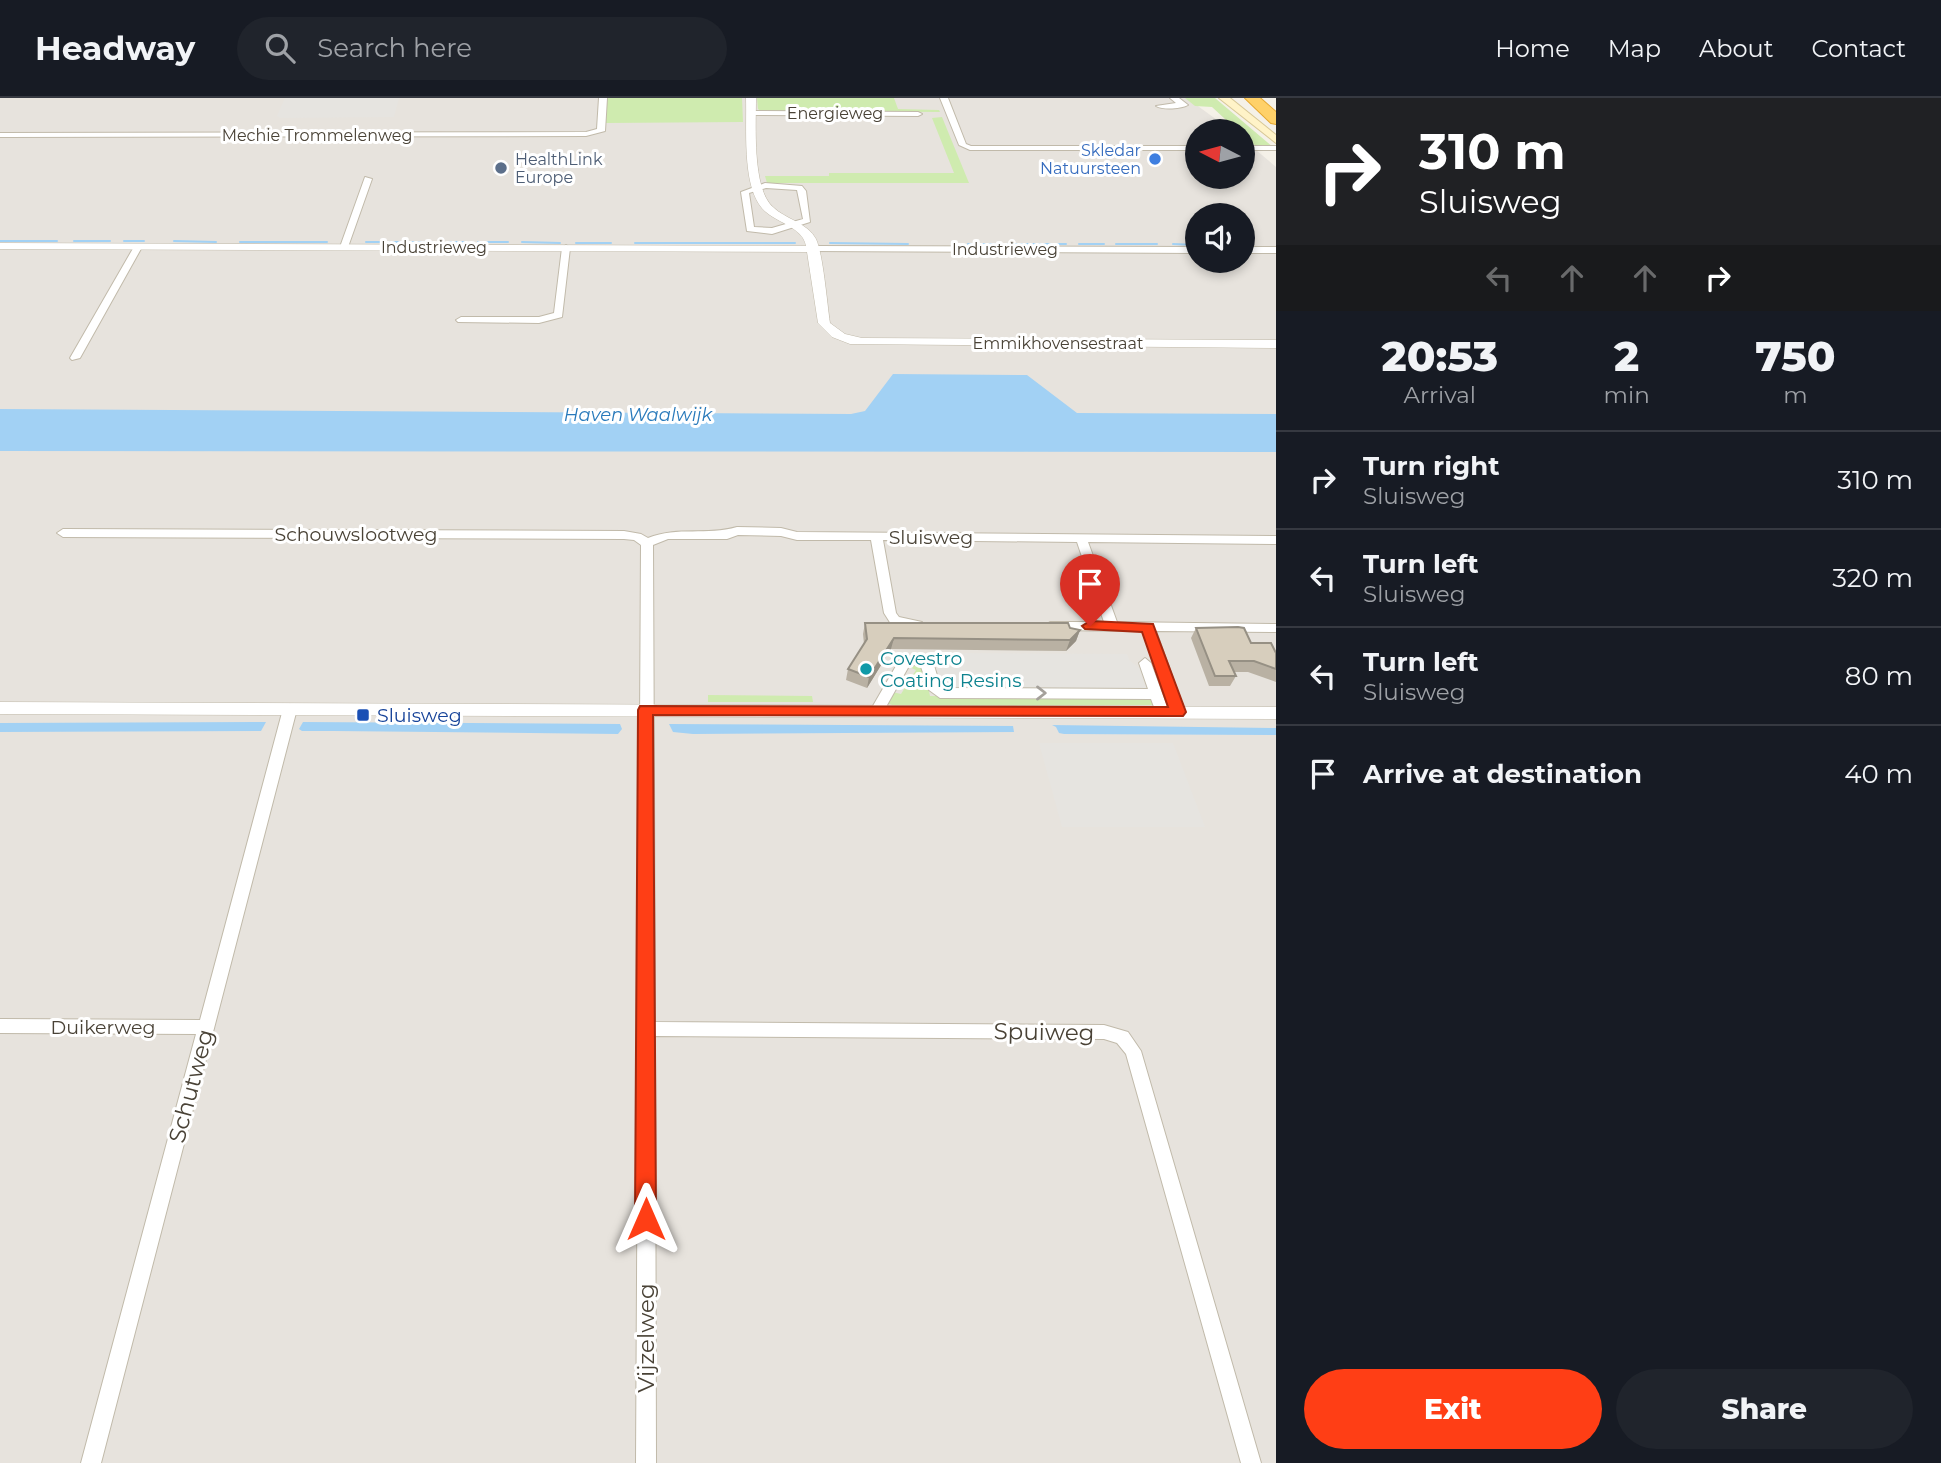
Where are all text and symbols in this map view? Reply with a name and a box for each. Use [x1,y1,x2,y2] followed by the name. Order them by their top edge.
[237,17,727,80] search box
[35,28,195,68] text: Headway
[261,29,299,67] icon: search
[317,32,472,64] text: Search here
[1495,34,1570,63] text: Home
[1608,34,1661,63] text: Map
[1699,34,1773,63] text: About
[1811,34,1906,63] text: Contact
[787,104,883,123] street label: Energieweg
[1185,119,1255,189] north arrow
[1185,119,1255,273] map controls
[1419,122,1566,181] text: 310 m
[222,126,412,145] street label: Mechie Trommelenweg
[1304,126,1395,217] icon: right
[1040,141,1141,178] place label: Skledar Natuursteen
[515,150,603,187] place label: HealthLink Europe
[1147,151,1163,167] marker: Skledar Natuursteen
[493,160,509,176] marker: HealthLink Europe
[1419,182,1562,221] text: Sluisweg
[1185,203,1255,273] button: sound
[381,238,487,257] street label: Industrieweg
[952,240,1058,259] street label: Industrieweg
[1480,259,1518,297] icon: left
[1553,259,1591,297] icon: ahead
[1626,259,1664,297] icon: ahead
[1699,259,1737,297] icon: right
[1382,330,1498,382] text: 20:53
[1614,330,1639,382] text: 2
[1755,330,1835,382] text: 750
[973,334,1144,353] street label: Emmikhovensestraat
[1404,381,1476,409] text: Arrival
[1604,381,1650,409] text: min
[1783,381,1808,409] text: m
[564,404,713,426] water label: Haven Waalwijk
[1363,450,1499,482] text: Turn right
[1304,461,1342,499] icon: right
[1837,464,1913,496] text: 310 m
[1363,482,1466,510] text: Sluisweg
[275,523,438,546] street label: Schouwslootweg
[889,526,973,549] street label: Sluisweg
[1363,548,1479,580] text: Turn left
[1060,554,1120,626] pin
[1304,559,1342,597] icon: left
[1832,562,1913,594] text: 320 m
[1071,565,1109,603] icon: arrive
[1363,580,1466,608] text: Sluisweg
[1363,646,1479,678] text: Turn left
[880,647,1021,692] place label: Covestro Coating Resins
[1304,657,1342,695] icon: left
[1845,660,1913,692] text: 80 m
[858,661,874,677] marker: Covestro Coating Resins
[1363,678,1466,706] text: Sluisweg
[1036,685,1046,701] one-way arrow
[377,704,462,727] place label: Sluisweg
[355,707,371,723] marker: Sluisweg
[1304,755,1342,793] icon: arrive
[1363,758,1642,790] text: Arrive at destination
[1844,758,1913,790] text: 40 m
[51,1016,155,1039] street label: Duikerweg
[993,1017,1095,1047] street label: Spuiweg
[162,1026,220,1146] street label: Schutweg
[609,1182,683,1256] position arrow
[632,1283,660,1393] street label: Vijzelweg
[1304,1369,1602,1449] button: Exit
[1616,1369,1913,1449] button: Share

